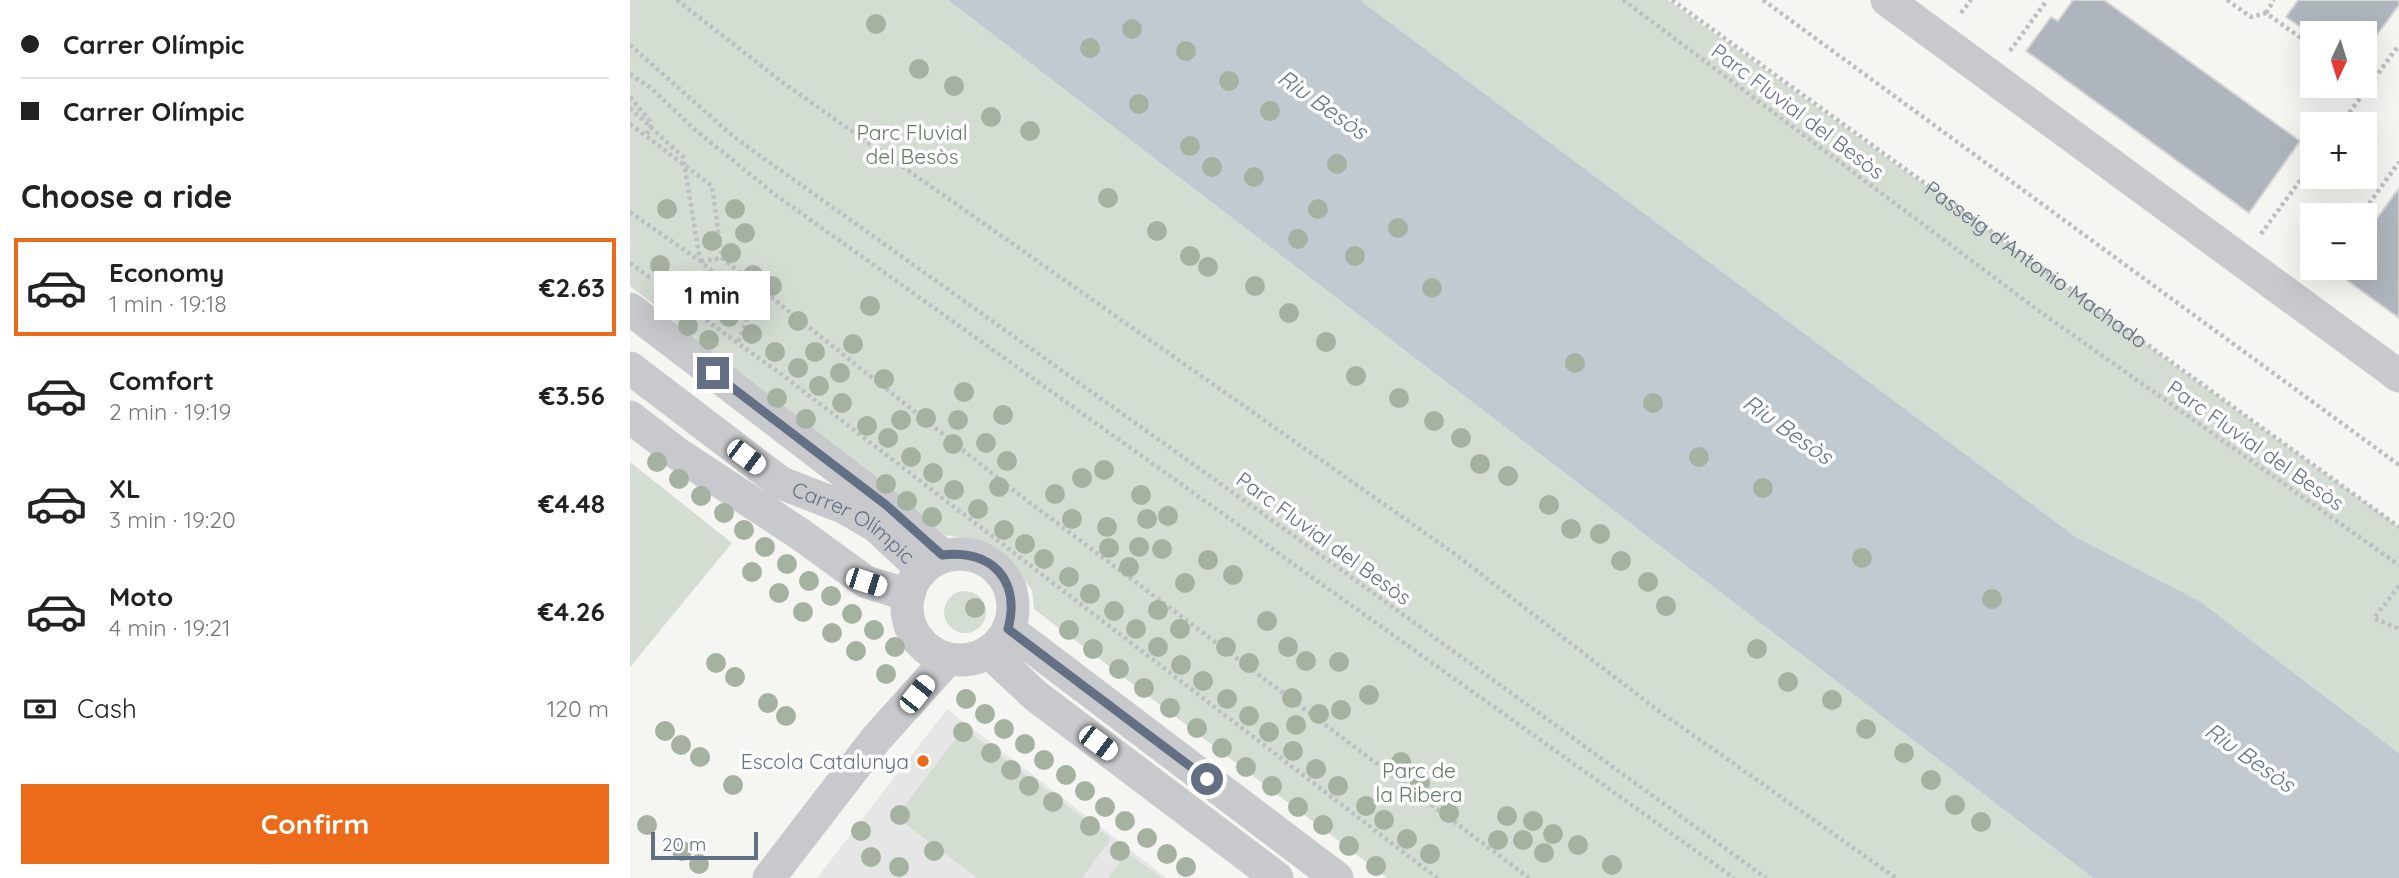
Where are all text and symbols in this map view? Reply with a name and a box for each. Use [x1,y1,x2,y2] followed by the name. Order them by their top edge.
[2300,21,2376,98] north arrow
[2300,21,2377,280] map controls
[63,28,244,61] text: Carrer Olímpic
[1706,37,1890,185] street label: Parc Fluvial del Besòs
[1272,63,1375,147] water label: Riu Besòs
[63,95,244,128] text: Carrer Olímpic
[2300,112,2377,189] button: +
[856,119,968,169] park label: Parc Fluvial del Besòs
[1920,175,2153,353] street label: Passeig d'Antonio Machado
[21,176,233,216] text: Choose a ride
[2300,203,2377,280] button: −
[25,256,88,319] icon: car
[109,256,224,289] text: Economy
[539,271,605,304] text: €2.63
[655,272,771,320] callout: 1 min
[684,281,740,310] text: 1 min
[109,289,227,318] text: 1 min · 19:18
[697,357,729,389] route end
[25,364,88,427] icon: car
[109,364,214,397] text: Comfort
[2163,374,2349,516] street label: Parc Fluvial del Besòs
[539,379,605,412] text: €3.56
[1737,388,1840,472] water label: Riu Besòs
[109,397,231,426] text: 2 min · 19:19
[723,436,770,478] car
[1231,466,1417,610] street label: Parc Fluvial del Besòs
[25,472,88,535] icon: car
[109,472,141,505] text: XL
[788,476,921,569] street label: Carrer Olímpic
[538,487,605,520] text: €4.48
[109,505,236,534] text: 3 min · 19:20
[843,566,890,598] car
[25,580,88,643] icon: car
[109,580,173,613] text: Moto
[538,595,605,628] text: €4.26
[109,613,231,642] text: 4 min · 19:21
[896,671,939,717] car
[21,690,59,728] icon: cash
[77,692,137,725] text: Cash
[547,694,609,723] text: 120 m
[2199,716,2302,800] water label: Riu Besòs
[1075,722,1122,764] car
[741,748,909,774] place label: Escola Catalunya
[915,753,931,769] marker: Escola Catalunya
[1375,757,1463,807] park label: Parc de la Ribera
[1191,763,1223,795] route start
[21,784,609,864] button: Confirm
[651,829,758,861] scale bar
[662,832,706,856] text: 20 m

